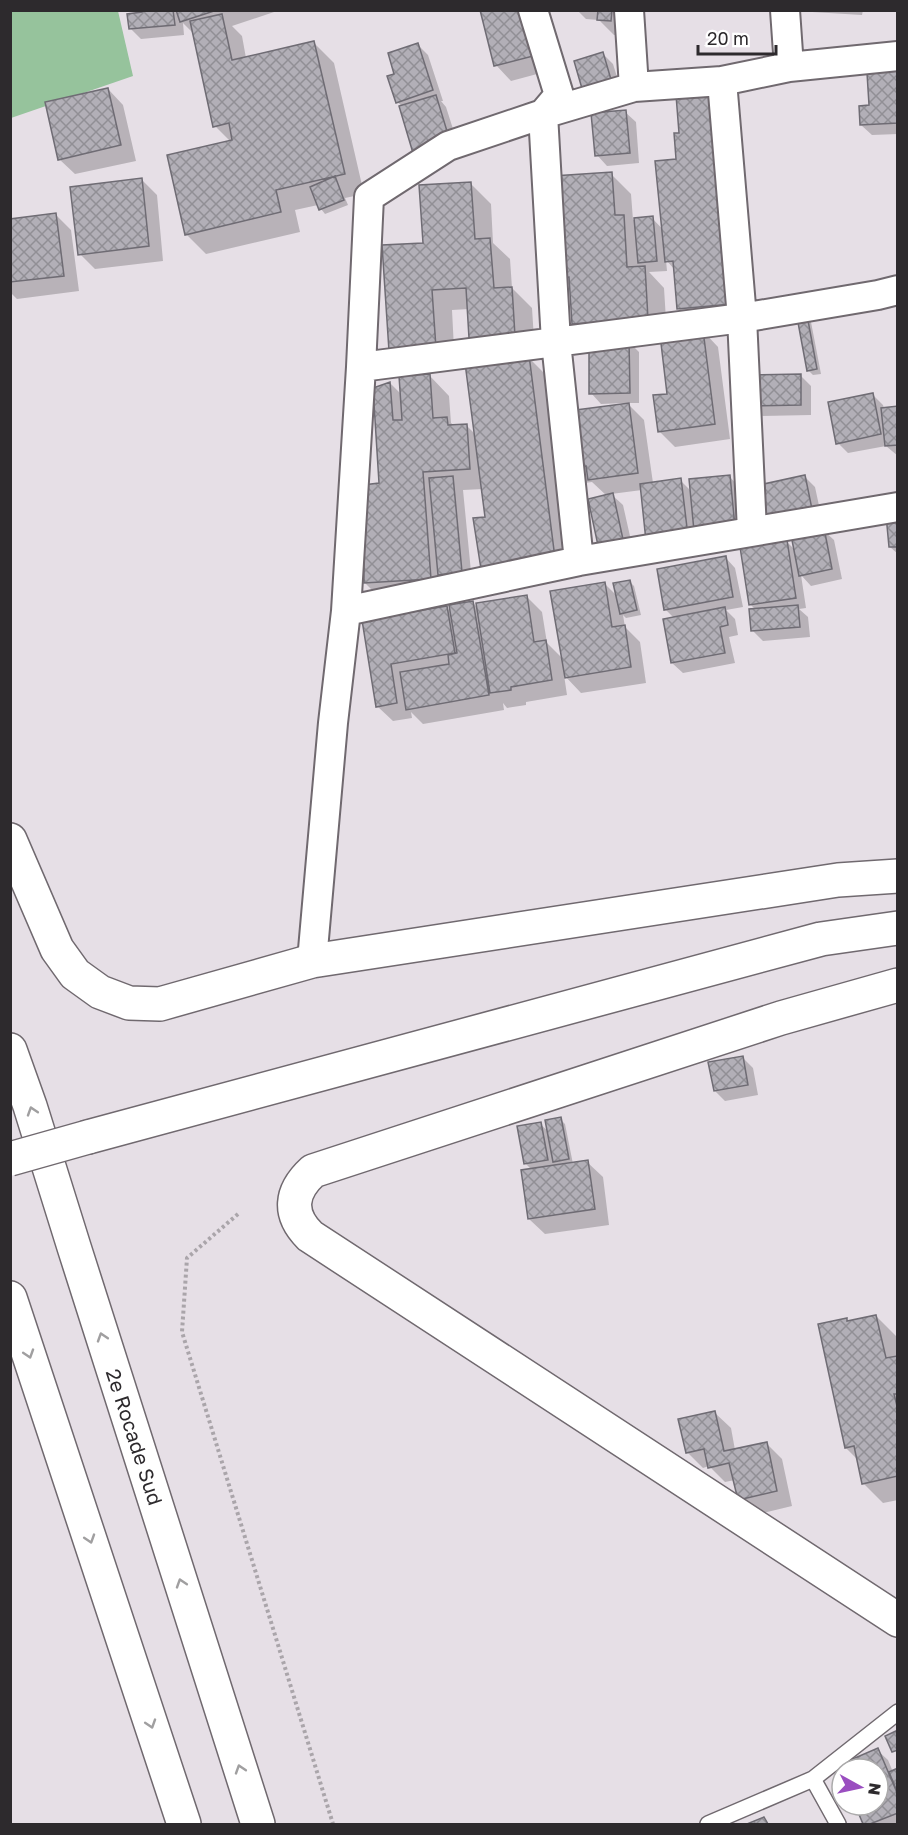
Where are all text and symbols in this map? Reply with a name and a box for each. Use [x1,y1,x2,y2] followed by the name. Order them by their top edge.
[698,18,776,56] scale bar
[707,27,749,49] text: 20 m
[27,1106,39,1117] one-way arrow
[97,1332,110,1343] one-way arrow
[22,1348,34,1359] one-way arrow
[102,1366,168,1508] street label: 2e Rocade Sud
[83,1533,95,1544] one-way arrow
[176,1578,188,1589] one-way arrow
[144,1718,156,1729] one-way arrow
[830,1757,890,1817] north arrow
[235,1764,247,1775] one-way arrow
[864,1782,886,1797] text: N

